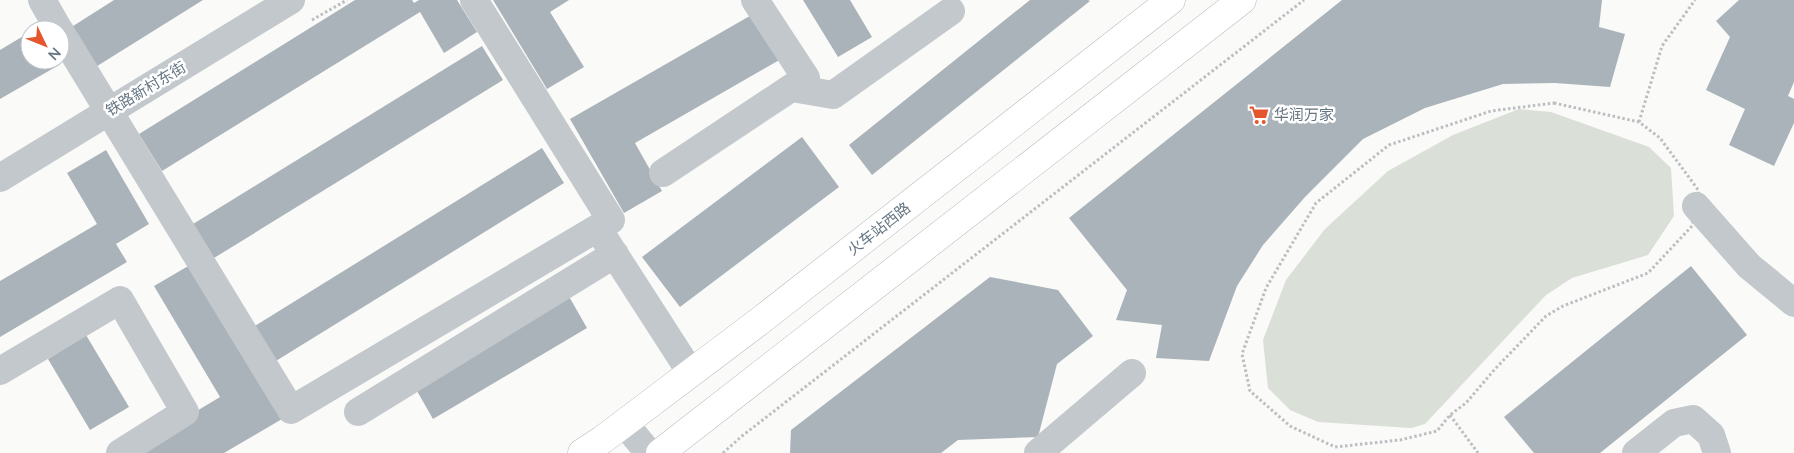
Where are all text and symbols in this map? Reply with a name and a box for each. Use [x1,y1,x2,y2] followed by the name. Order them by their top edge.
[20,20,70,70] north arrow
[45,44,65,64] text: N
[102,57,189,119] street label: 铁路新村东街
[1248,104,1270,126] supermarket icon: 华润万家
[1274,105,1334,123] place label: 华润万家
[843,198,913,258] street label: 火车站西路

